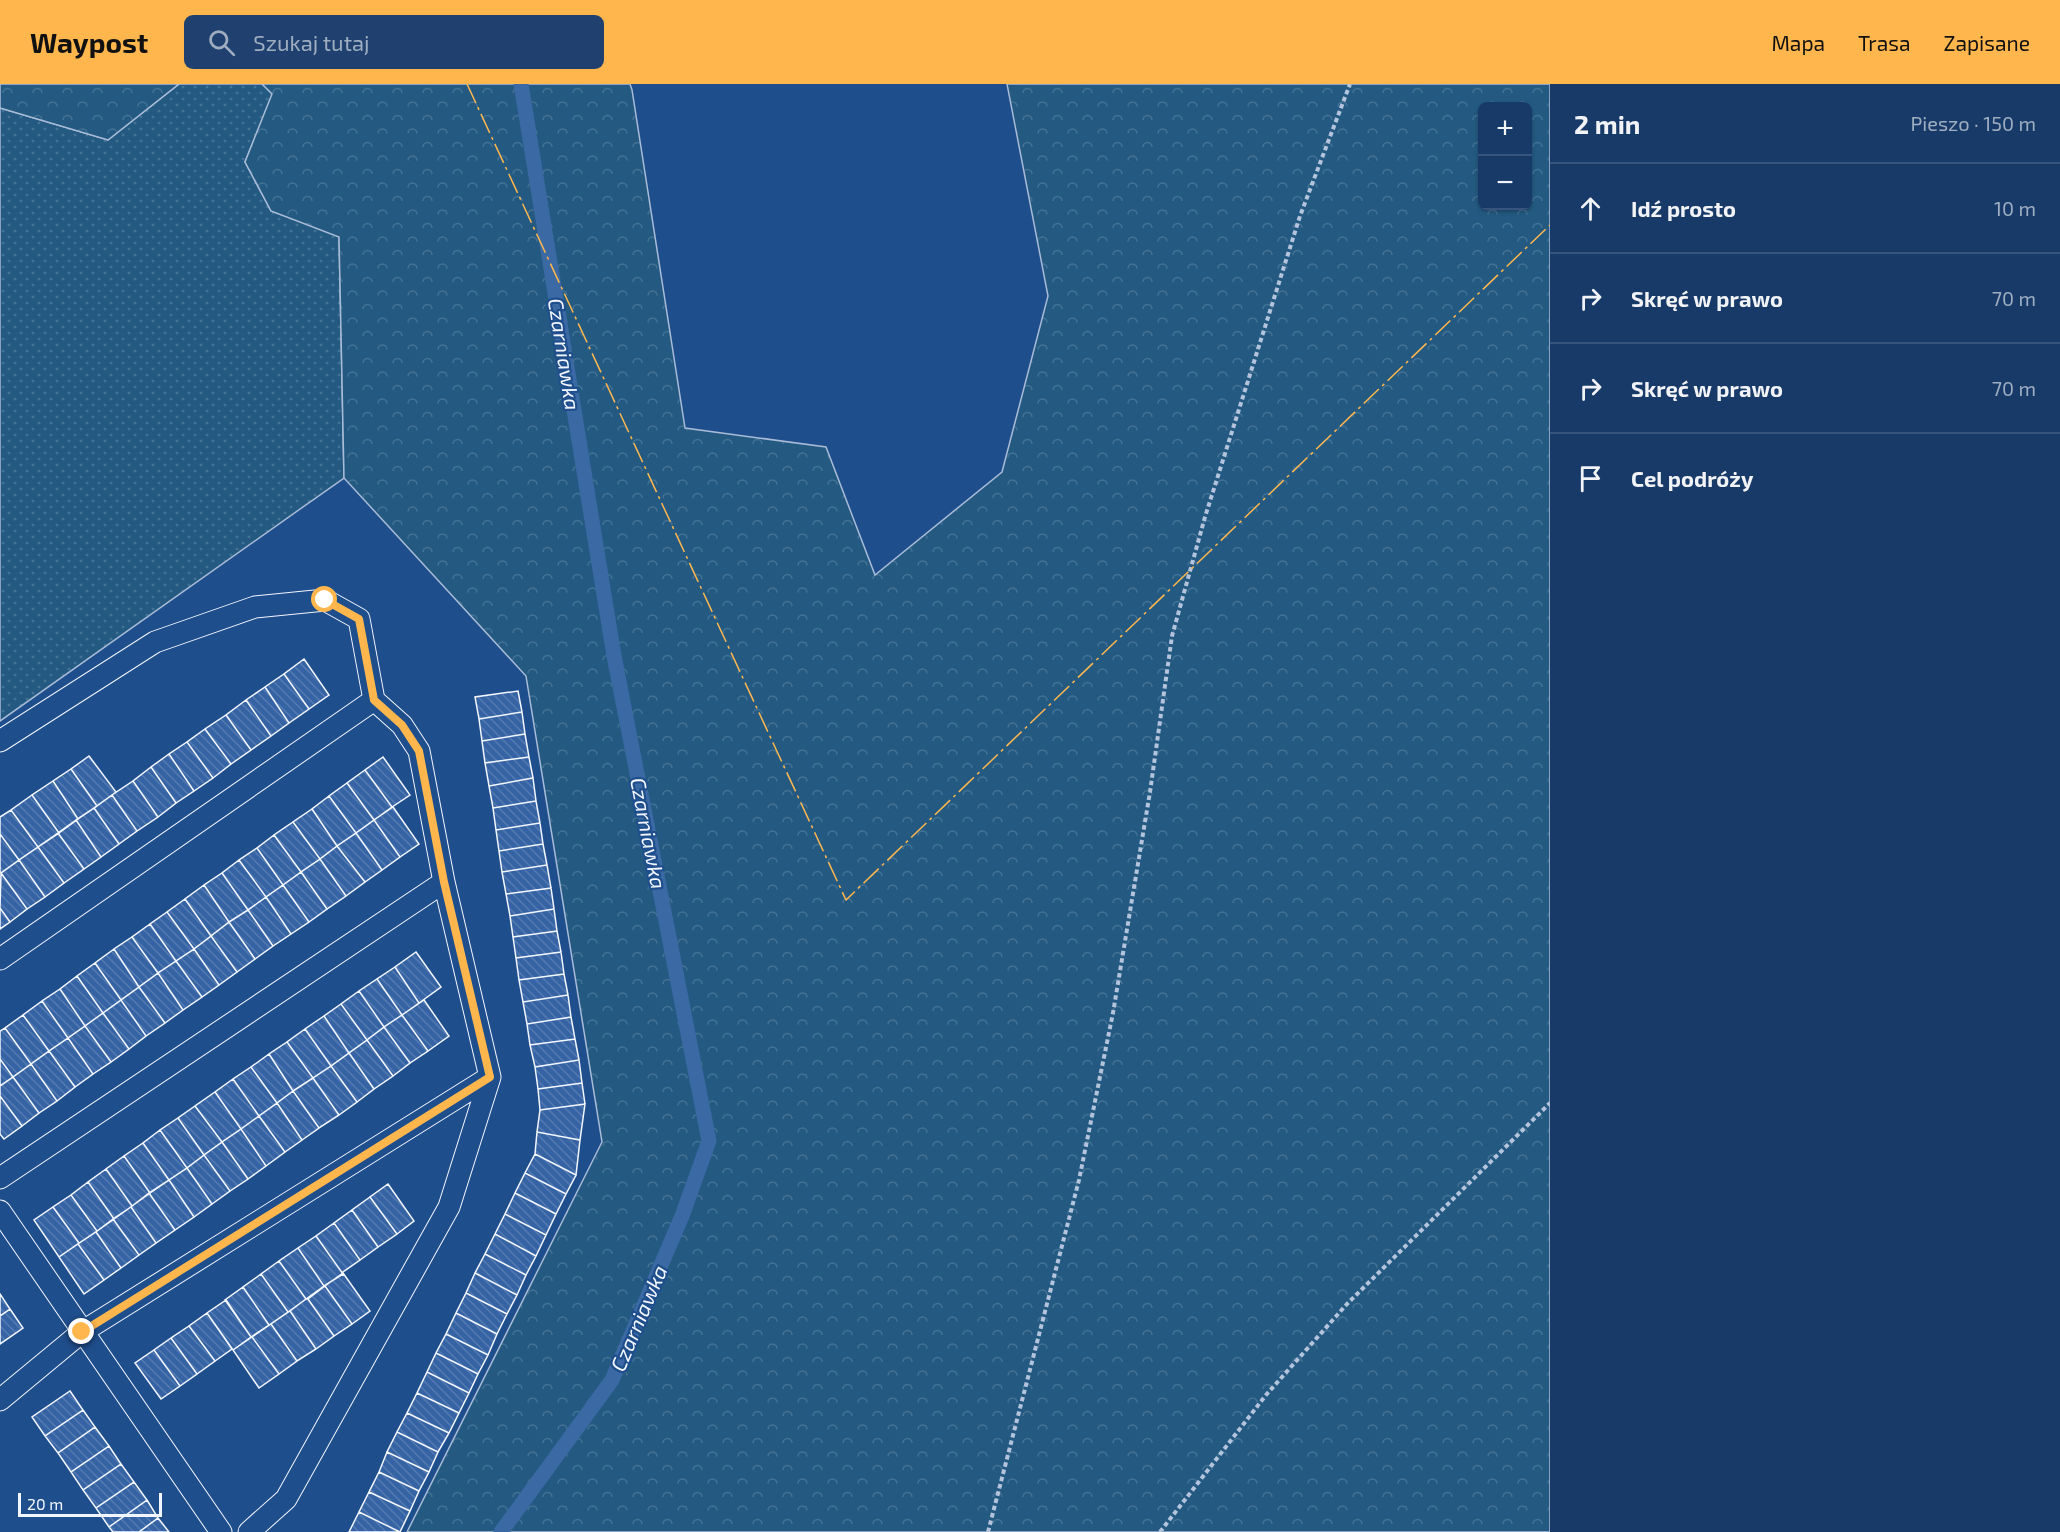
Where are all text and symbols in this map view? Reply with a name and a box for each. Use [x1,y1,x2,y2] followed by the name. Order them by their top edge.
[184,15,604,69] search box
[30,25,148,59] text: Waypost
[205,26,238,59] icon: search
[253,29,370,55] text: Szukaj tutaj
[1771,30,1825,55] text: Mapa
[1858,30,1911,55] text: Trasa
[1944,30,2030,55] text: Zapisane
[1478,102,1532,210] map controls
[1478,102,1532,156] button: +
[1574,108,1640,139] text: 2 min
[1910,111,2036,135] text: Pieszo · 150 m
[1478,156,1532,210] button: −
[1574,192,1607,225] icon: ahead
[1631,195,1736,221] text: Idź prosto
[1994,196,2036,220] text: 10 m
[1574,282,1607,315] icon: right
[1631,285,1783,311] text: Skręć w prawo
[1992,286,2036,310] text: 70 m
[544,296,586,412] water label: Czarniawka
[1574,372,1607,405] icon: right
[1631,375,1783,401] text: Skręć w prawo
[1992,376,2036,400] text: 70 m
[1574,462,1607,495] icon: arrive
[1631,465,1753,491] text: Cel podróży
[311,586,337,612] route start
[626,775,672,891] water label: Czarniawka
[604,1261,672,1375] water label: Czarniawka
[68,1318,94,1344] route end
[18,1490,162,1518] scale bar
[27,1494,63,1513] text: 20 m

